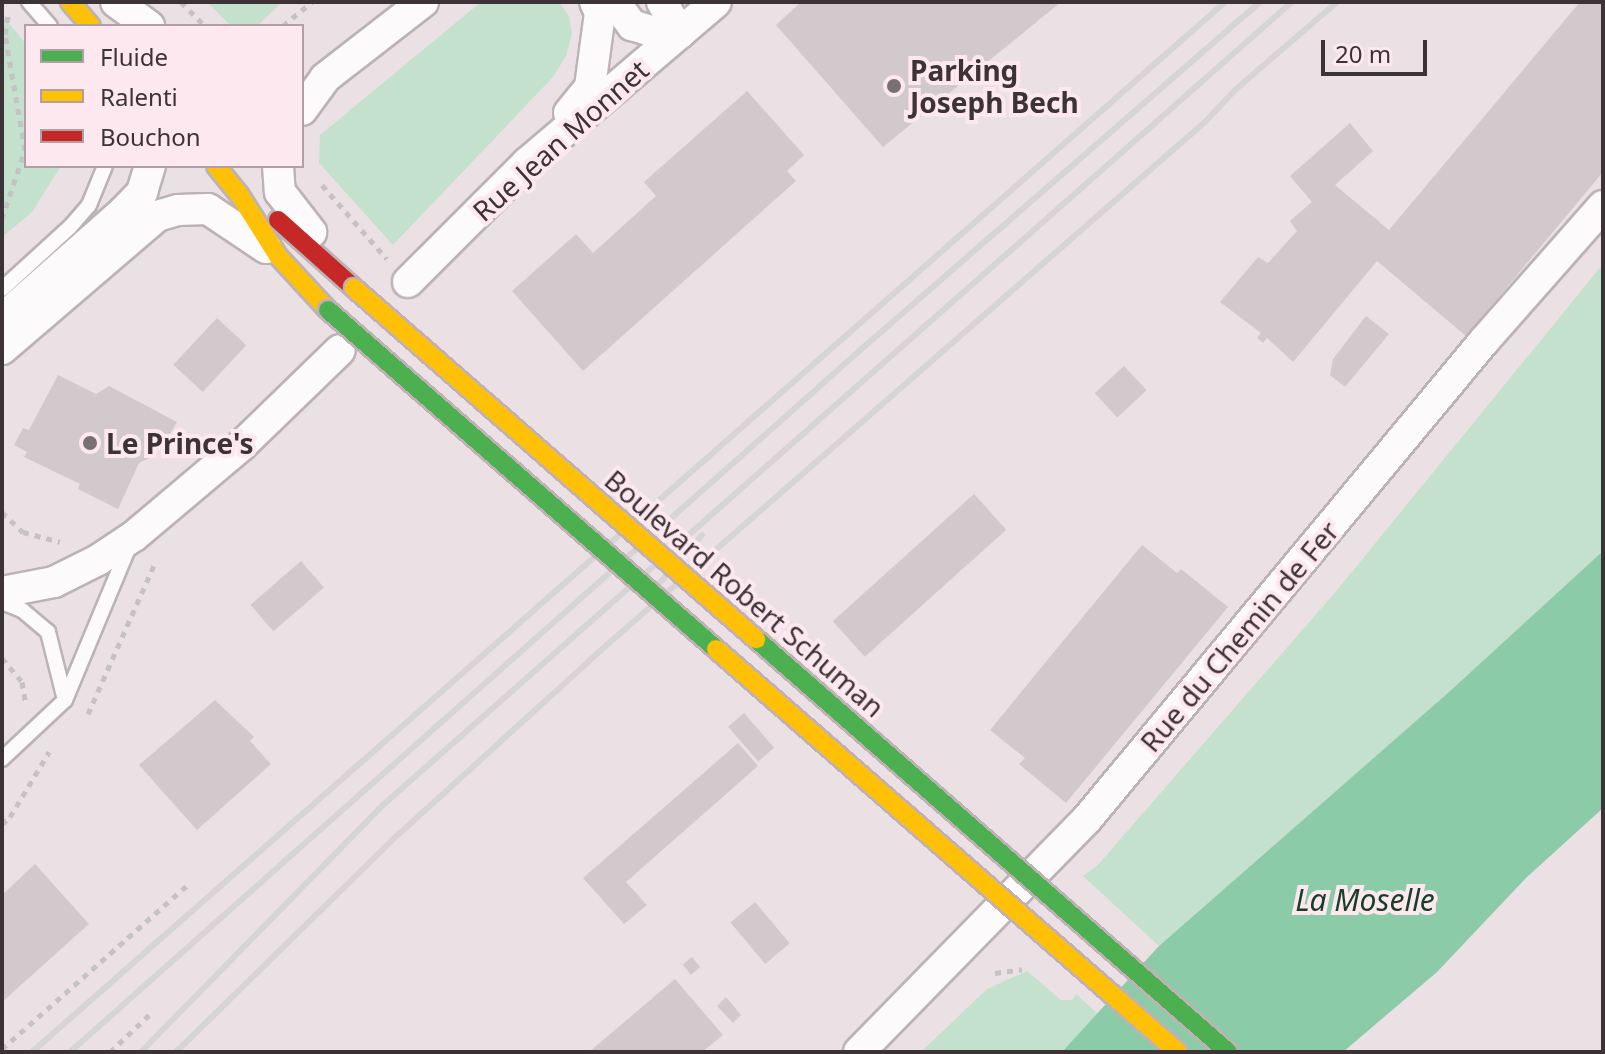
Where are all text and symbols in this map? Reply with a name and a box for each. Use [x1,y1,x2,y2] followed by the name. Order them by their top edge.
[24,24,304,168] legend
[1325,24,1431,74] scale bar
[1335,37,1391,70] text: 20 m
[100,40,168,73] text: Fluide
[465,52,655,228] street label: Rue Jean Monnet
[910,53,1079,119] place label: Parking Joseph Bech
[885,77,903,95] marker: Parking Joseph Bech
[100,80,178,113] text: Ralenti
[100,120,201,153] text: Bouchon
[106,426,254,460] place label: Le Prince's
[81,434,99,452] marker: Le Prince's
[598,462,892,724] street label: Boulevard Robert Schuman
[1133,514,1345,758] street label: Rue du Chemin de Fer
[1295,882,1435,918] water label: La Moselle

